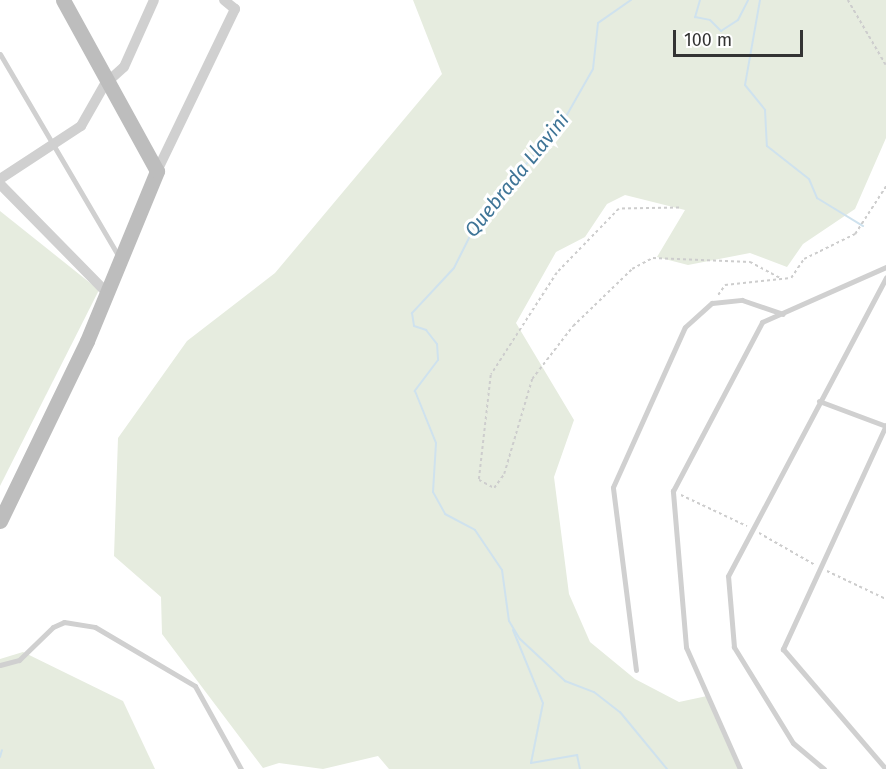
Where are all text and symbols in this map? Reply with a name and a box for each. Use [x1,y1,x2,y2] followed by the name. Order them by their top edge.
[676,18,806,56] scale bar
[684,29,732,51] text: 100 m
[460,108,574,242] water label: Quebrada Llavini

